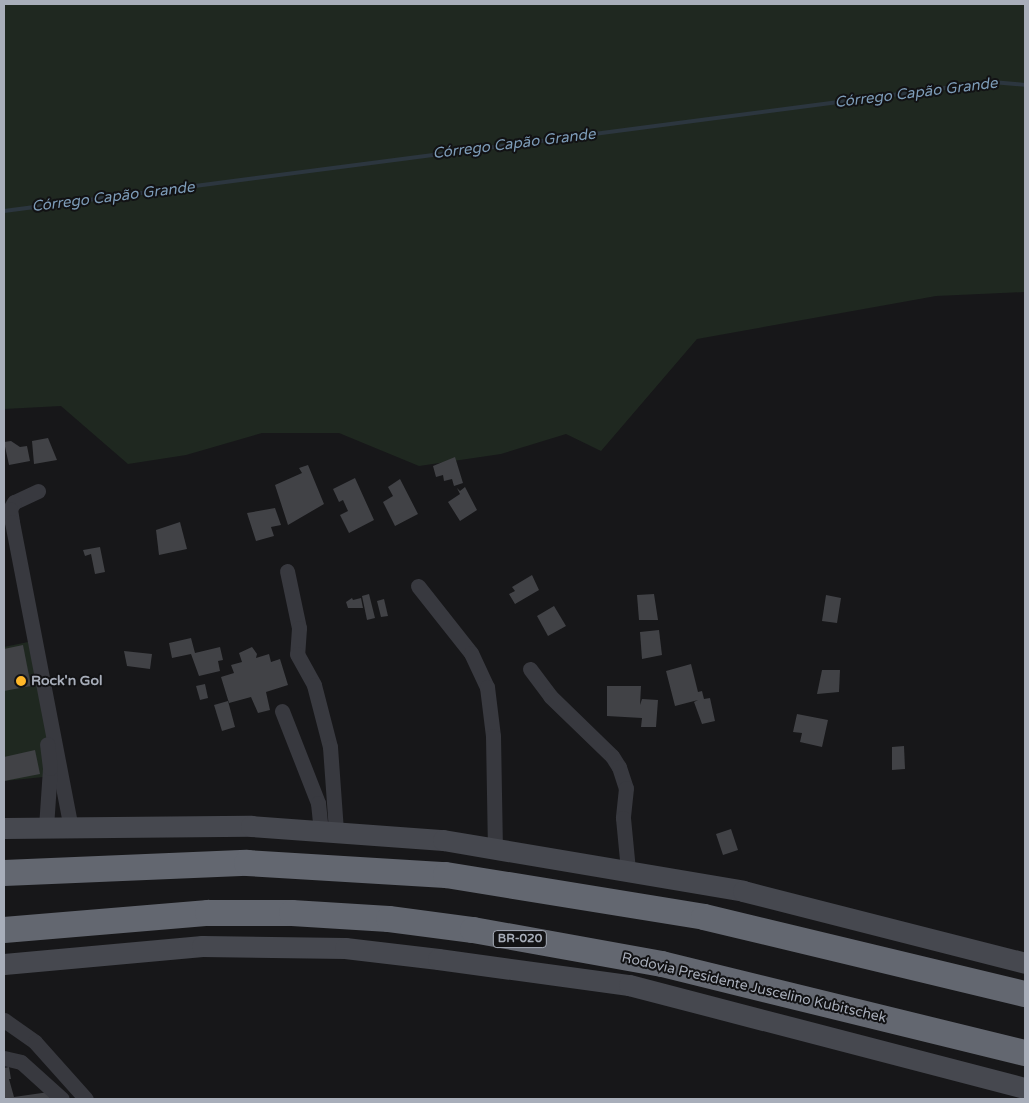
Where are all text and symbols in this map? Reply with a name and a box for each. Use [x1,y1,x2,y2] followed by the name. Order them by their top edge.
[834,74,998,112] water label: Córrego Capão Grande
[432,125,596,163] water label: Córrego Capão Grande
[31,178,195,216] water label: Córrego Capão Grande
[31,673,102,689] place label: Rock'n Gol
[15,675,27,687] marker: Rock'n Gol
[492,930,548,949] road number: BR-020
[620,949,888,1027] street label: Rodovia Presidente Juscelino Kubitschek

